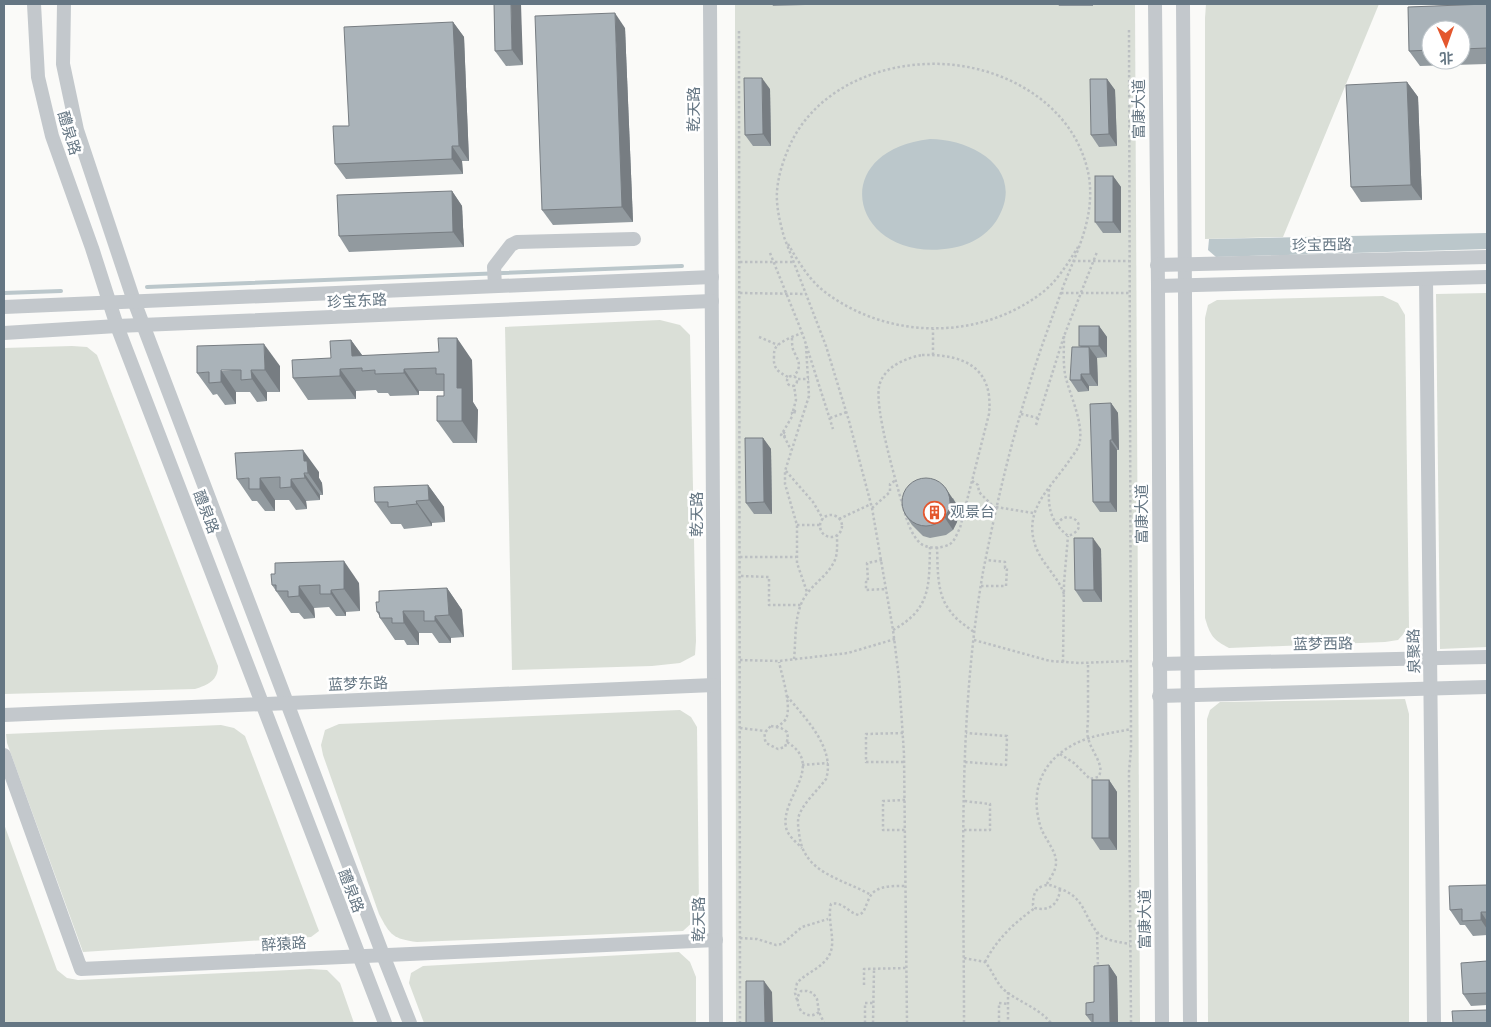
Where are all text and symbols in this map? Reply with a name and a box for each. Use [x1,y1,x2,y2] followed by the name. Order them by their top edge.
[1421,20,1471,70] north arrow
[1439,49,1454,67] text: 北
[1129,79,1149,139] street label: 富康大道
[684,86,704,132] street label: 乾天路
[53,109,85,157] street label: 醴泉路
[1292,234,1352,256] street label: 珍宝西路
[327,289,387,313] street label: 珍宝东路
[1132,484,1152,544] street label: 富康大道
[189,487,223,537] street label: 醴泉路
[687,491,707,537] street label: 乾天路
[922,500,946,524] building icon: 观景台
[950,502,995,522] place label: 观景台
[1404,628,1424,674] street label: 泉聚路
[1293,633,1353,655] street label: 蓝梦西路
[328,673,388,695] street label: 蓝梦东路
[334,866,368,916] street label: 醴泉路
[1135,889,1155,949] street label: 富康大道
[689,896,709,942] street label: 乾天路
[261,933,307,955] street label: 醉猿路

